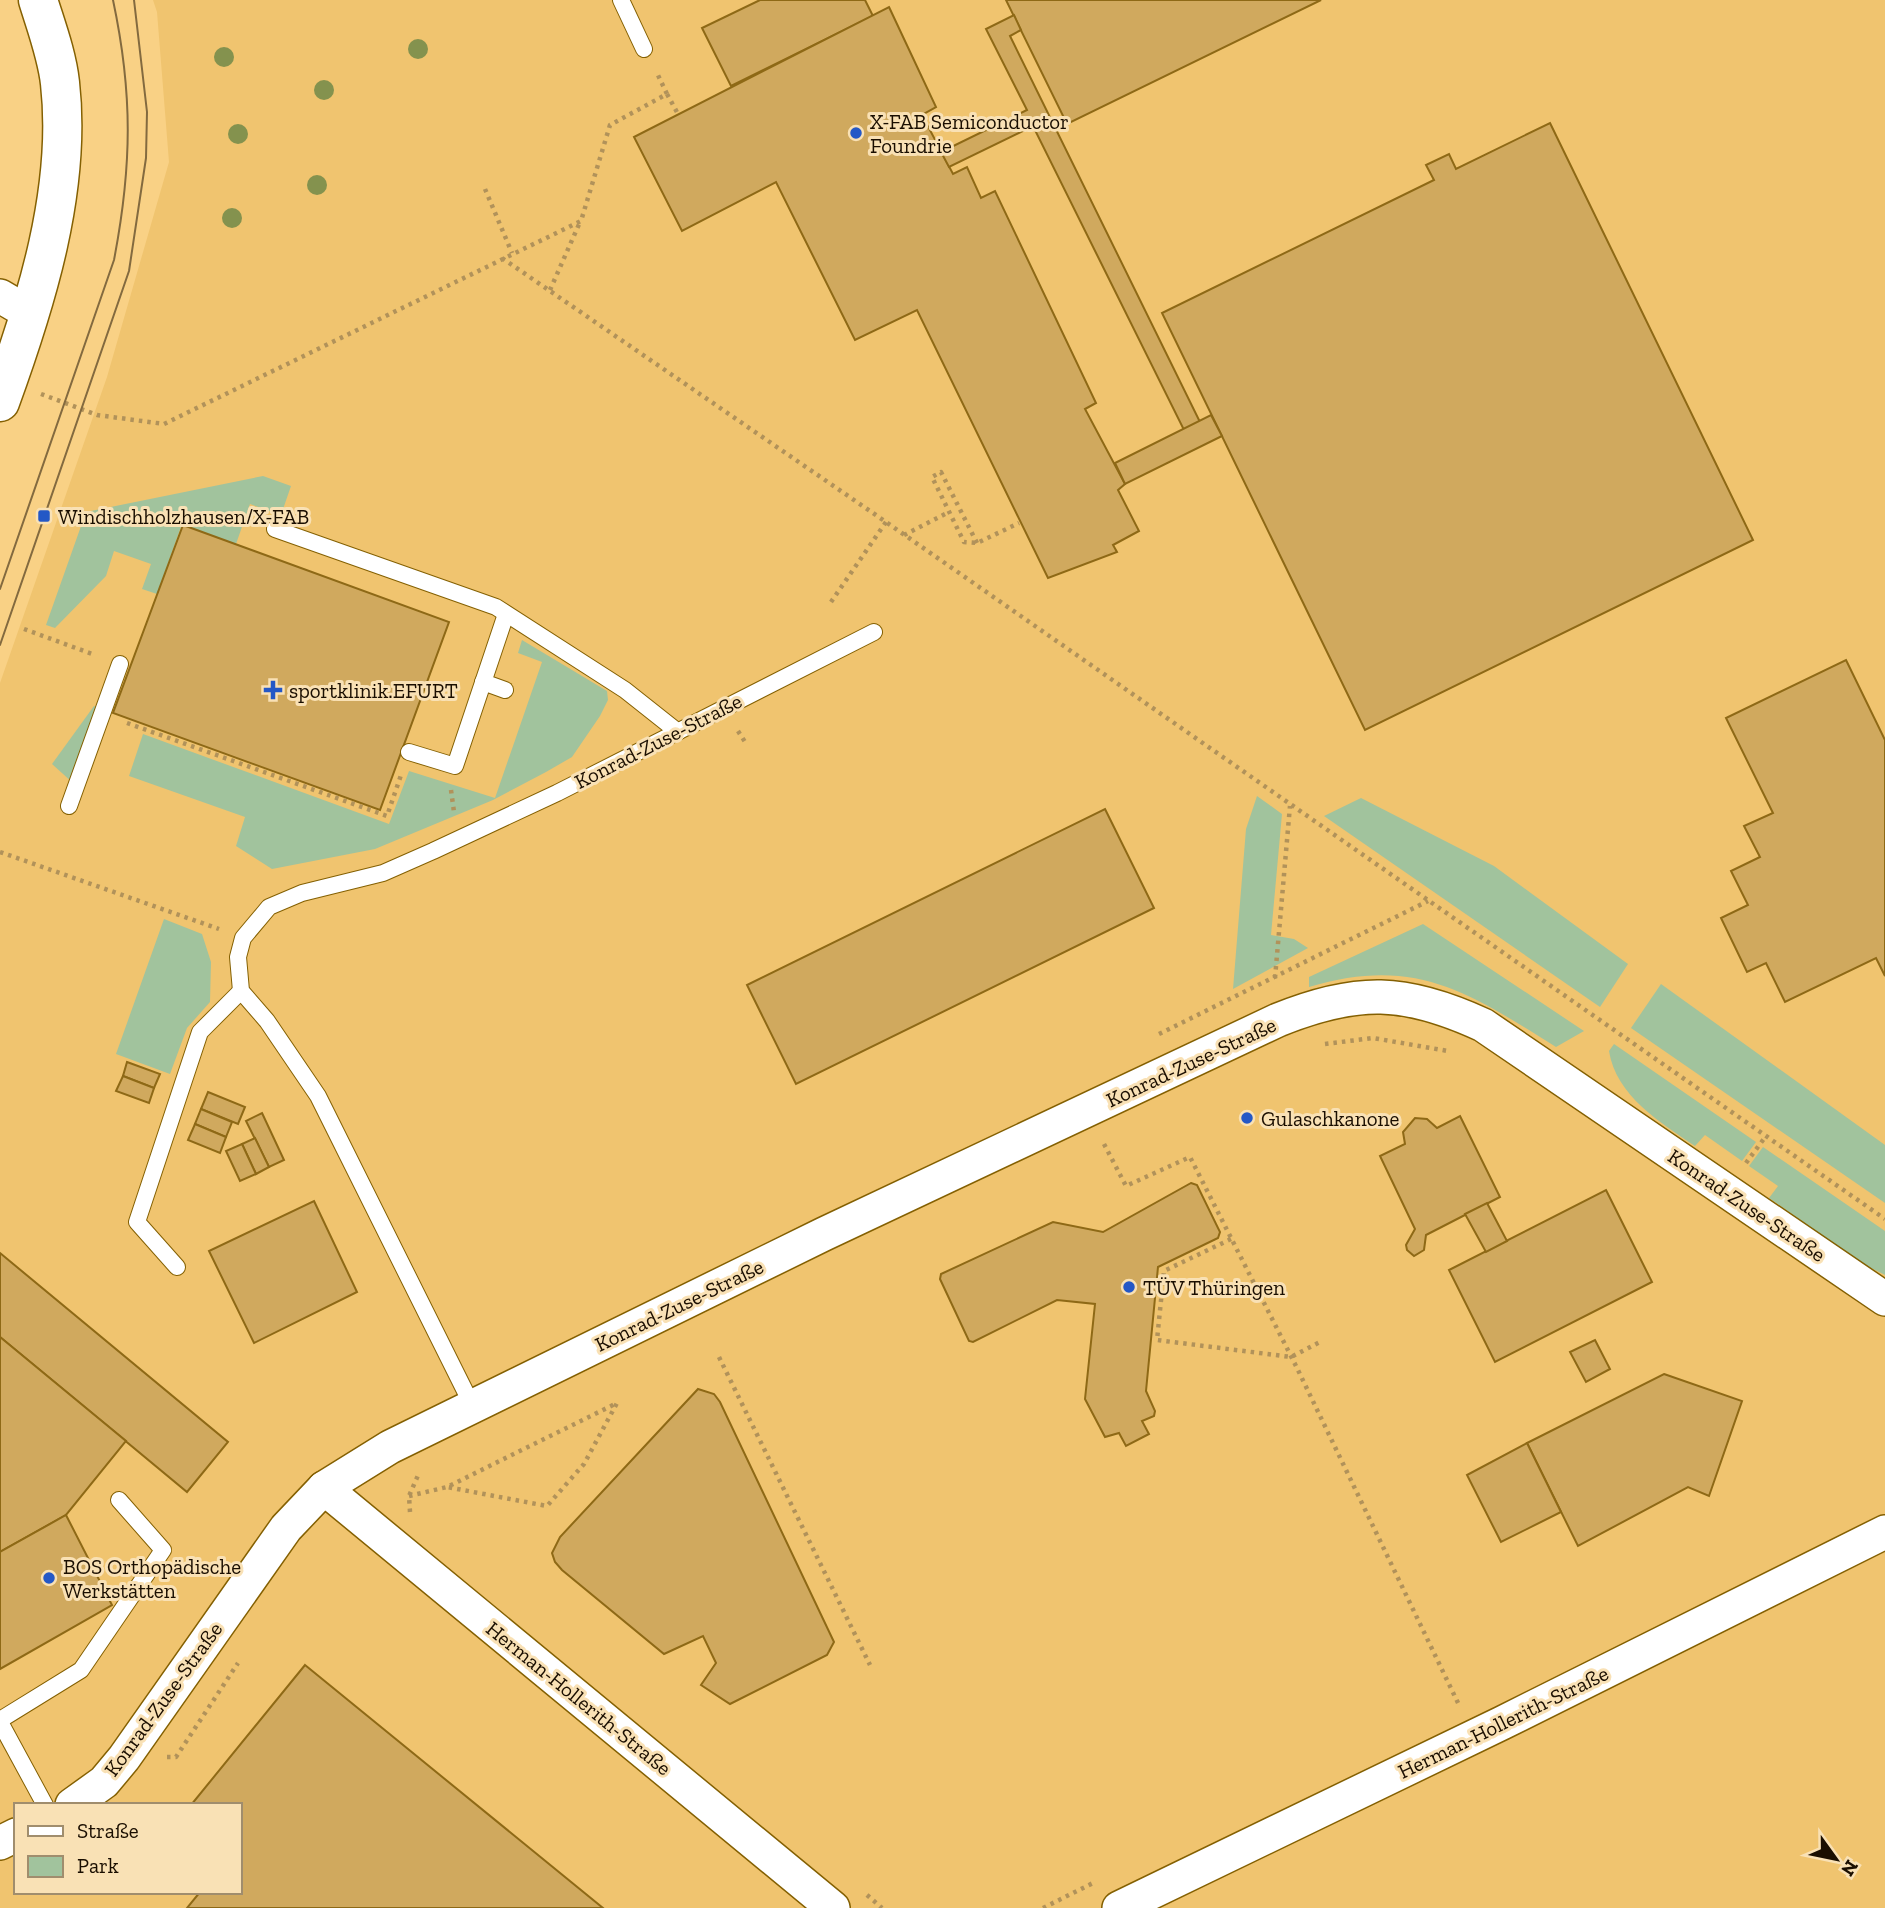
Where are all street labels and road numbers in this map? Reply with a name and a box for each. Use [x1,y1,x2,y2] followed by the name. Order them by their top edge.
[570,688,746,794] street label: Konrad-Zuse-Straße
[1102,1012,1280,1112] street label: Konrad-Zuse-Straße
[1664,1143,1831,1267] street label: Konrad-Zuse-Straße
[591,1253,767,1357] street label: Konrad-Zuse-Straße
[481,1616,677,1780] street label: Herman-Hollerith-Straße
[99,1617,227,1781] street label: Konrad-Zuse-Straße
[1394,1660,1612,1784] street label: Herman-Hollerith-Straße

